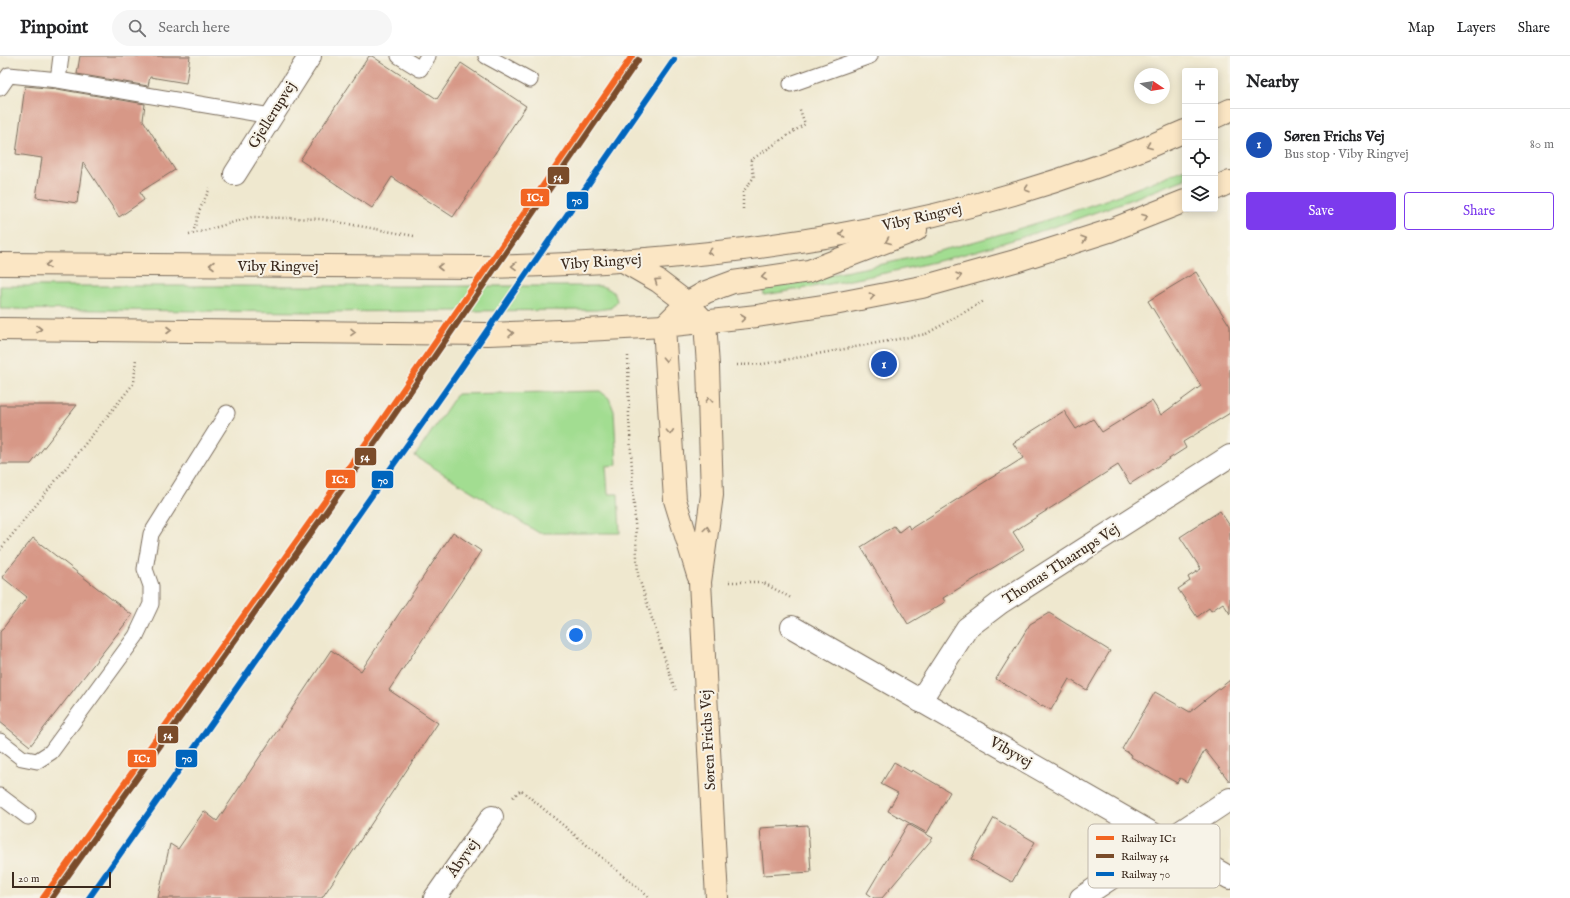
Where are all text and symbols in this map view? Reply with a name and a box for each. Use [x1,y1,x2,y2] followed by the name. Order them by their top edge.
[112,10,392,46] search box
[20,16,88,40] text: Pinpoint
[126,17,148,39] icon: search
[158,18,230,37] text: Search here
[1408,19,1435,37] text: Map
[1457,19,1496,37] text: Layers
[1518,19,1550,37] text: Share
[1134,68,1170,104] north arrow
[1182,68,1218,212] map controls
[1182,68,1218,104] button: +
[1246,72,1299,93] text: Nearby
[244,78,300,152] street label: Gjellerupvej
[1182,104,1218,140] button: −
[1284,127,1385,146] text: Søren Frichs Vej
[1257,136,1261,153] text: 1
[1530,136,1554,153] text: 80 m
[1182,140,1218,176] button: locate
[1145,141,1152,149] one-way arrow
[1284,146,1409,163] text: Bus stop · Viby Ringvej
[547,166,570,185] line badge: 54
[553,170,563,184] text: 54
[1182,176,1218,212] button: layers
[1023,184,1030,193] one-way arrow
[520,188,550,207] line badge: IC1
[527,191,543,205] text: IC1
[566,191,589,210] line badge: 70
[1246,192,1396,230] button: Save
[1404,192,1554,230] button: Share
[572,194,583,208] text: 70
[879,199,964,236] street label: Viby Ringvej
[1141,213,1148,221] one-way arrow
[839,229,846,238] one-way arrow
[1080,235,1087,243] one-way arrow
[885,236,892,244] one-way arrow
[707,248,713,257] one-way arrow
[559,250,642,274] street label: Viby Ringvej
[236,257,319,276] street label: Viby Ringvej
[45,261,51,269] one-way arrow
[209,261,215,270] one-way arrow
[511,262,517,271] one-way arrow
[437,263,443,271] one-way arrow
[761,272,767,281] one-way arrow
[955,272,962,281] one-way arrow
[654,278,661,286] one-way arrow
[868,293,875,301] one-way arrow
[740,313,746,322] one-way arrow
[36,325,42,333] one-way arrow
[166,326,172,334] one-way arrow
[350,328,356,336] one-way arrow
[508,329,514,337] one-way arrow
[871,349,897,379] pin: 1
[662,356,671,362] one-way arrow
[705,397,713,403] one-way arrow
[666,429,675,435] one-way arrow
[354,447,377,466] line badge: 54
[360,450,370,464] text: 54
[325,469,356,489] line badge: IC1
[371,470,394,489] line badge: 70
[332,473,348,487] text: IC1
[378,474,389,488] text: 70
[999,519,1123,609] street label: Thomas Thaarups Vej
[702,526,711,532] one-way arrow
[566,625,586,645] your location
[696,689,720,791] street label: Søren Frichs Vej
[157,725,179,744] line badge: 54
[163,728,173,742] text: 54
[985,732,1036,772] street label: Vibyvej
[127,749,157,768] line badge: IC1
[175,749,198,768] line badge: 70
[134,752,150,766] text: IC1
[182,752,193,766] text: 70
[1088,824,1220,888] legend
[1121,832,1176,846] text: Railway IC1
[442,835,483,882] street label: Åbyvej
[1121,850,1169,864] text: Railway 54
[1121,868,1170,882] text: Railway 70
[12,870,111,889] scale bar
[18,872,39,886] text: 20 m

